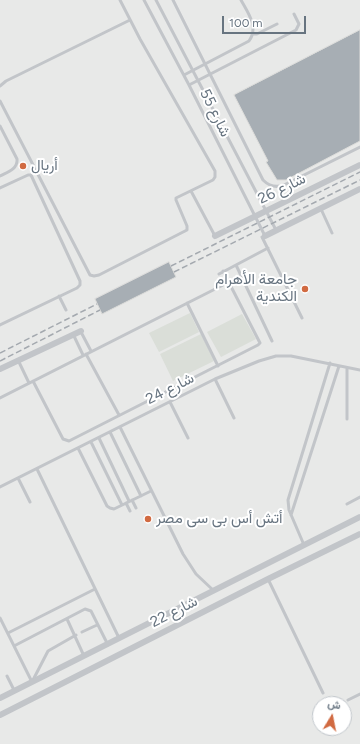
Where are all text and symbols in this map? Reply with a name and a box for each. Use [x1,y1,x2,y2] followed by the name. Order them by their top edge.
[224,8,308,34] scale bar
[229,16,263,30] text: 100 m
[196,86,234,140] street label: شارع 55
[31,157,58,175] place label: أريال
[18,161,28,171] marker: أريال
[255,170,309,208] street label: شارع 26
[215,271,297,306] place label: جامعة الأهرام الكندية
[300,284,310,294] marker: جامعة الأهرام الكندية
[143,369,197,409] street label: شارع 24
[156,510,282,528] place label: أتش أس بى سى مصر
[143,514,153,524] marker: أتش أس بى سى مصر
[147,592,201,632] street label: شارع 22
[312,696,352,736] north arrow
[326,697,342,712] text: ش

